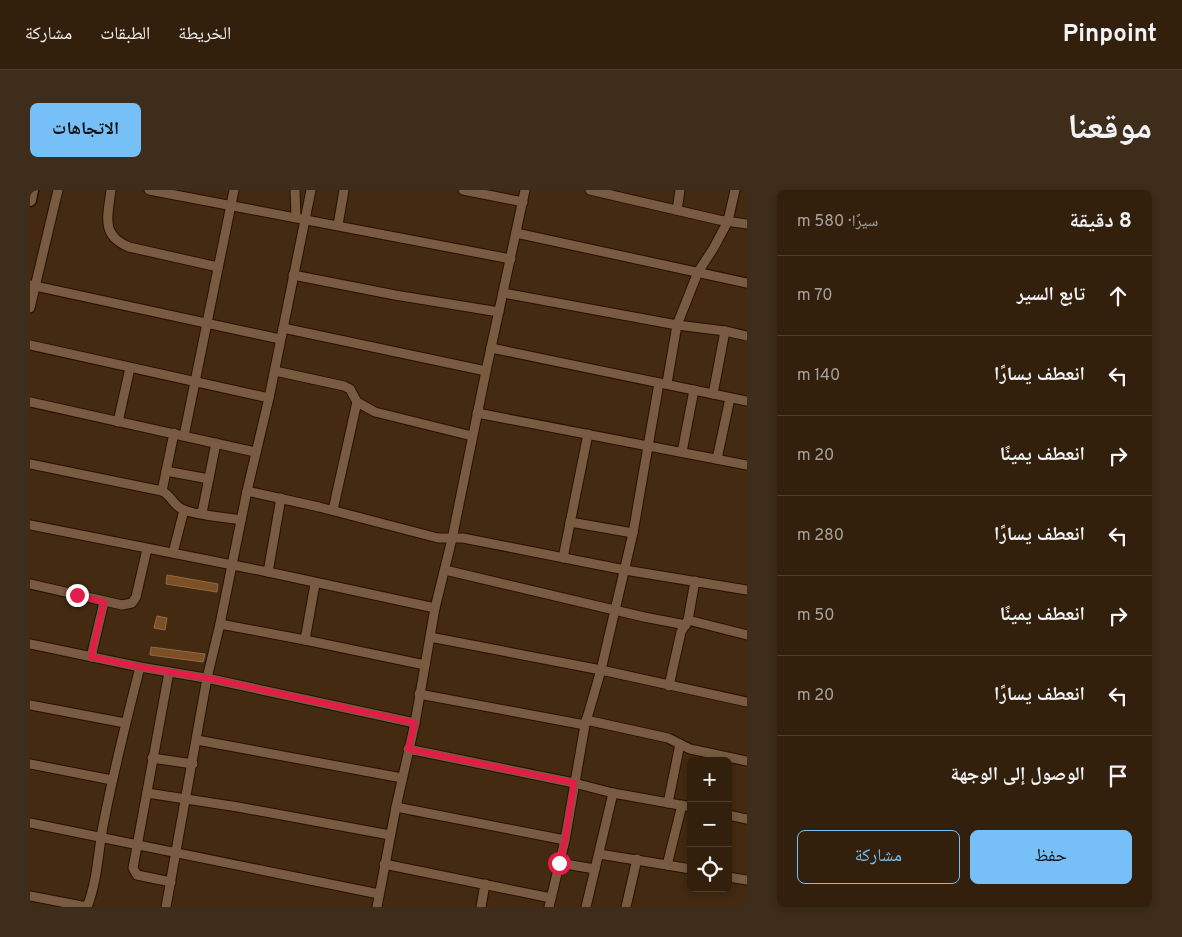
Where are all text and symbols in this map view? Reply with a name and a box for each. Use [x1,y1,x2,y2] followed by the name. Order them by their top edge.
[1063,20,1157,50] text: Pinpoint
[25,23,72,46] text: مشاركة
[100,23,150,46] text: الطبقات
[178,23,231,46] text: الخريطة
[30,103,141,157] button: الاتجاهات
[1067,107,1152,151] text: موقعنا
[1069,208,1132,235] text: 8 دقيقة
[797,212,878,232] text: سيرًا · 580 m
[1104,282,1132,310] icon: ahead
[1017,283,1085,307] text: تابع السير
[797,286,832,306] text: 70 m
[1104,362,1132,390] icon: left
[994,363,1085,387] text: انعطف يسارًا
[797,366,840,386] text: 140 m
[1104,442,1132,470] icon: right
[1000,443,1085,467] text: انعطف يمينًا
[797,446,834,466] text: 20 m
[1104,522,1132,550] icon: left
[994,523,1085,547] text: انعطف يسارًا
[797,526,844,546] text: 280 m
[66,584,89,607] route end
[1104,602,1132,630] icon: right
[1000,603,1085,627] text: انعطف يمينًا
[797,606,835,626] text: 50 m
[1104,682,1132,710] icon: left
[994,683,1085,707] text: انعطف يسارًا
[797,686,834,706] text: 20 m
[687,757,732,892] map controls
[687,757,732,802] button: +
[1104,762,1132,790] icon: arrive
[951,763,1085,787] text: الوصول إلى الوجهة
[687,802,732,847] button: −
[797,830,960,884] button: مشاركة
[970,830,1132,884] button: حفظ
[687,847,732,892] button: locate
[548,852,571,875] route start

